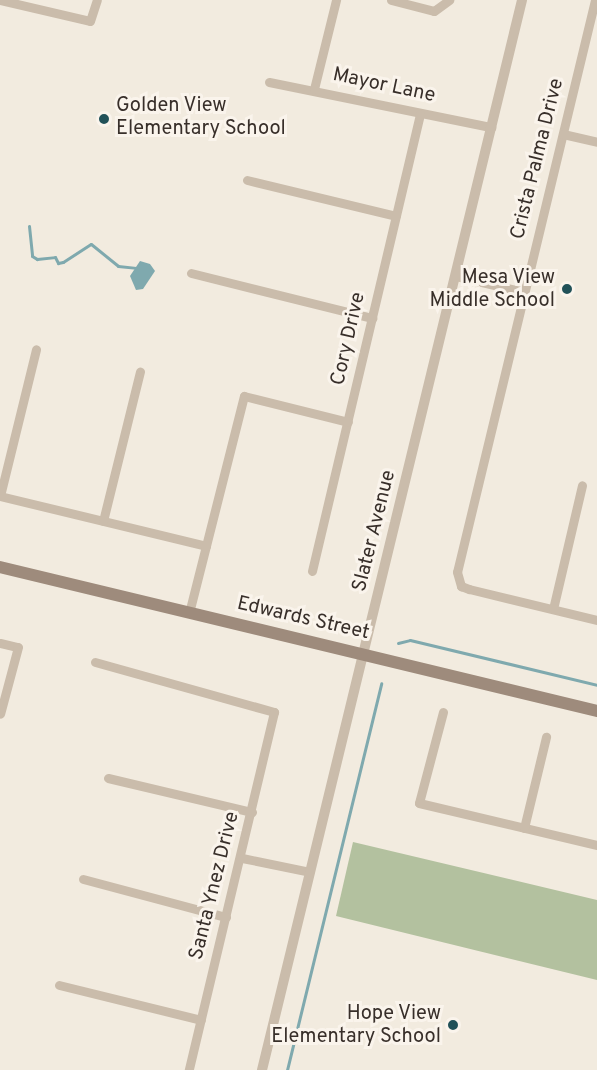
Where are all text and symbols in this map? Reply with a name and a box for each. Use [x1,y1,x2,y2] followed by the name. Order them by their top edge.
[331,63,437,109] street label: Mayor Lane
[506,76,570,242] street label: Crista Palma Drive
[116,95,286,142] place label: Golden View Elementary School
[97,112,111,126] marker: Golden View Elementary School
[430,266,555,313] place label: Mesa View Middle School
[560,282,574,296] marker: Mesa View Middle School
[327,290,371,388] street label: Cory Drive
[348,467,402,595] street label: Slater Avenue
[235,592,371,646] street label: Edwards Street
[185,809,245,963] street label: Santa Ynez Drive
[271,1002,441,1049] place label: Hope View Elementary School
[446,1018,460,1032] marker: Hope View Elementary School

